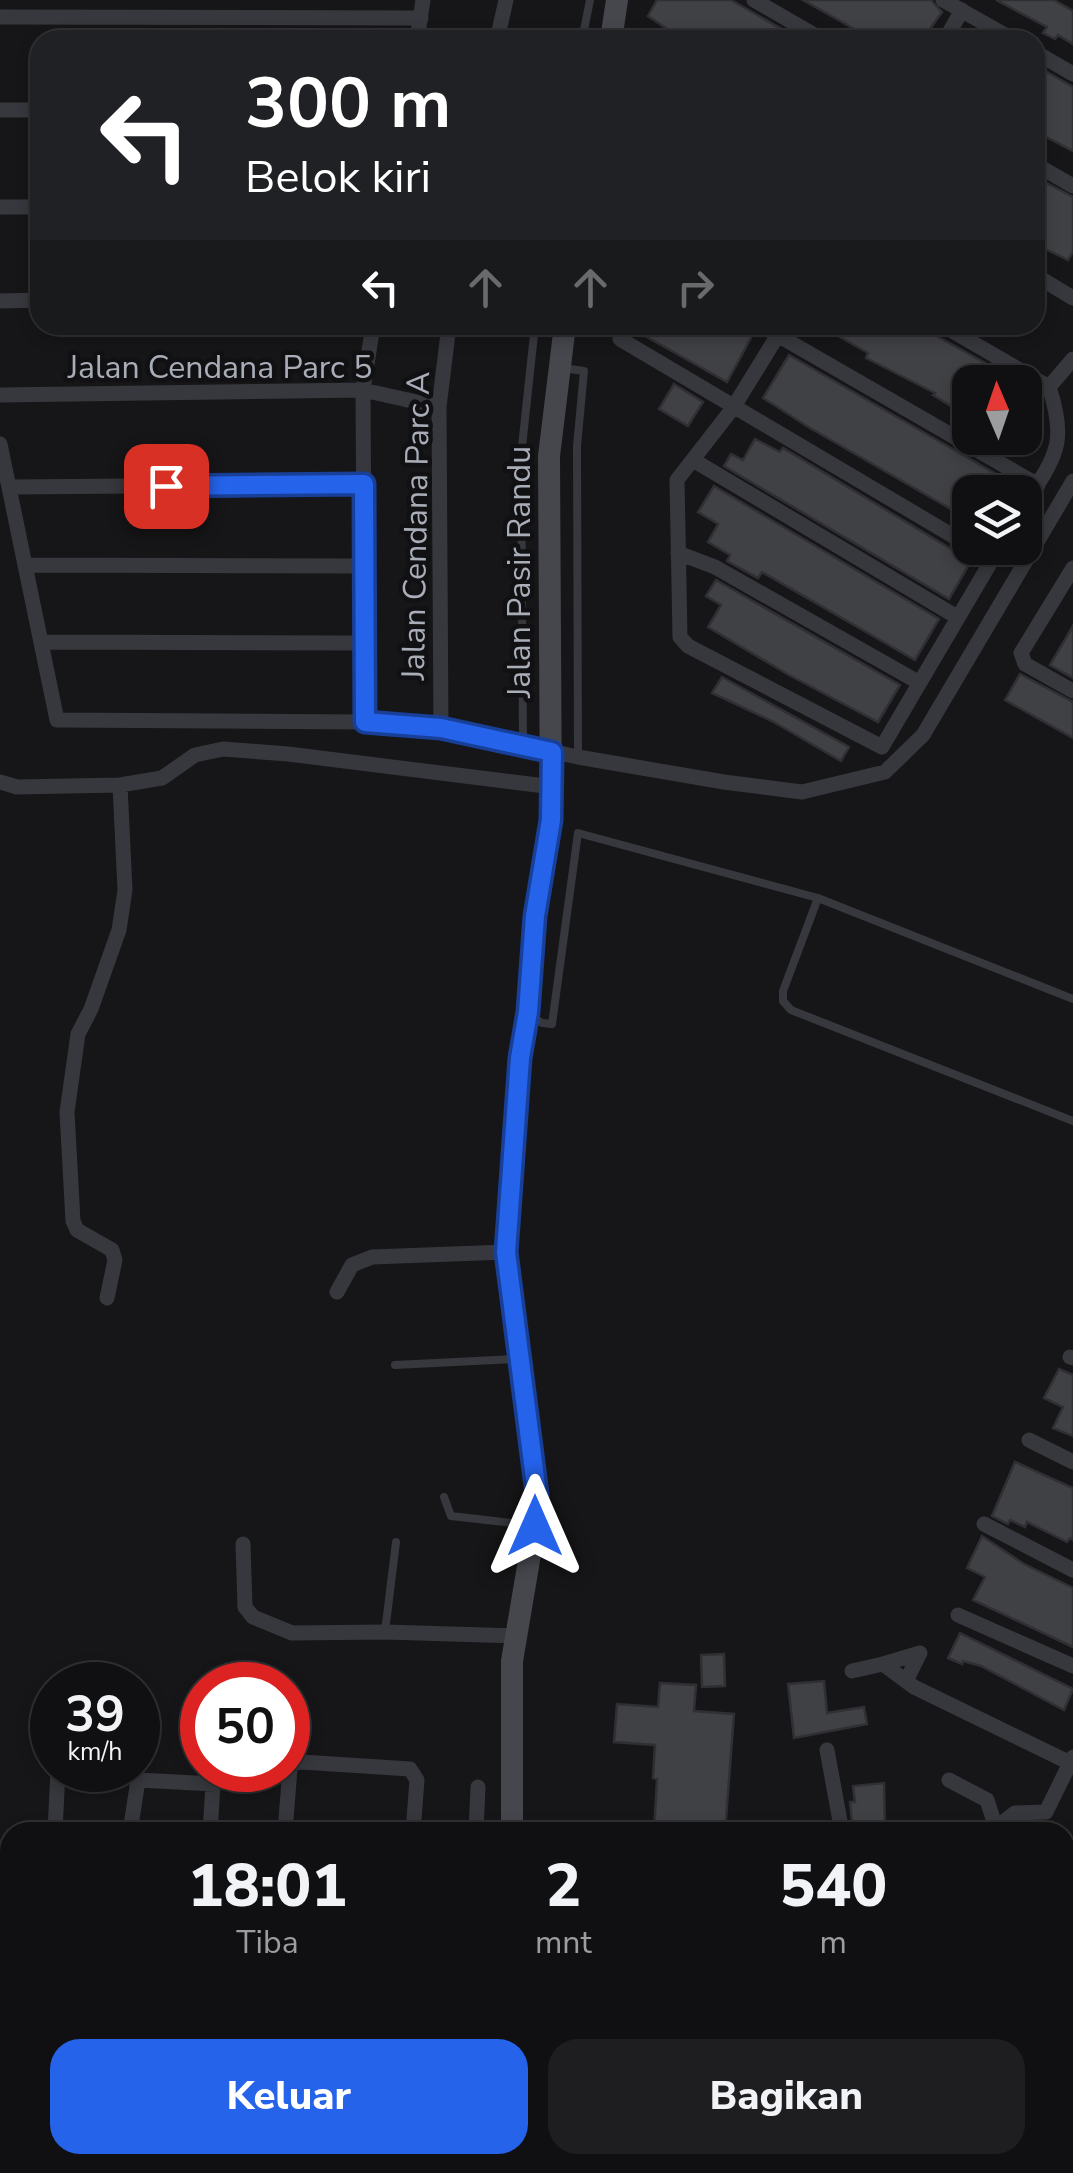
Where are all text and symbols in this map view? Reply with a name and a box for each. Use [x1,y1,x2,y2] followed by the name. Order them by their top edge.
[245,56,451,152] text: 300 m
[80,70,210,200] icon: left
[245,147,431,208] text: Belok kiri
[353,260,408,315] icon: left
[458,260,513,315] icon: ahead
[563,260,618,315] icon: ahead
[668,260,723,315] icon: right
[67,346,372,389] street label: Jalan Cendana Parc 5
[952,365,1042,455] north arrow
[952,365,1042,565] map controls
[392,371,440,682] street label: Jalan Cendana Parc A
[124,444,209,529] pin
[498,446,541,699] street label: Jalan Pasir Randu
[139,459,194,514] icon: arrive
[952,475,1042,565] button: layers
[483,1474,587,1578] position arrow
[180,1662,310,1792] speed limit sign: 50
[65,1680,125,1749] text: 39
[67,1735,123,1769] text: km/h
[188,1845,347,1927] text: 18:01
[545,1845,581,1927] text: 2
[779,1845,887,1927] text: 540
[236,1921,299,1964] text: Tiba
[535,1921,592,1964] text: mnt
[820,1921,847,1964] text: m
[50,2039,528,2154] button: Keluar
[548,2039,1025,2154] button: Bagikan

